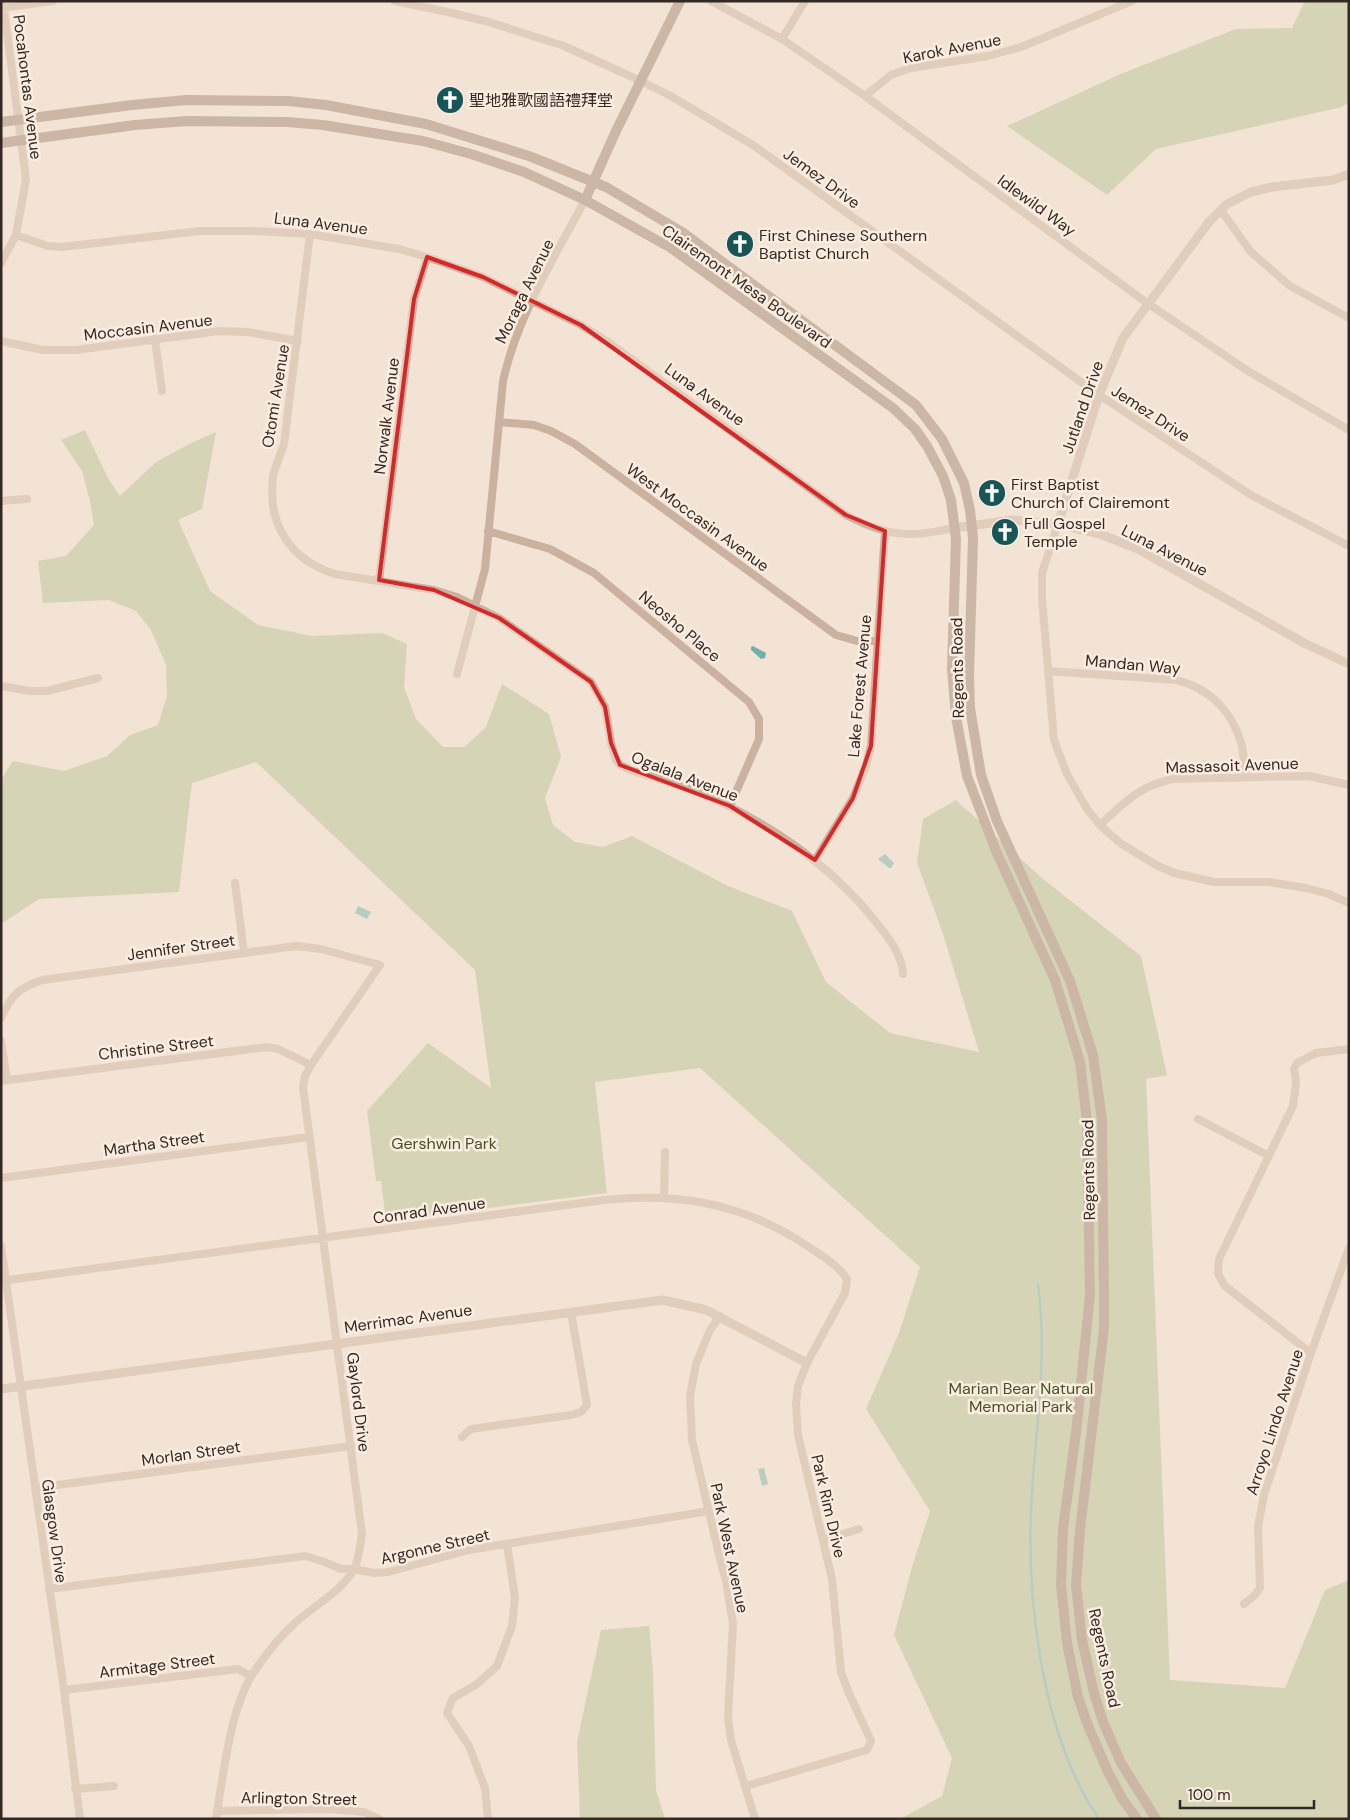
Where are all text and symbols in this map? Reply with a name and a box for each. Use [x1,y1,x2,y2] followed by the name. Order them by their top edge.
[8,13,47,161] street label: Pocahontas Avenue
[901,29,1003,68] street label: Karok Avenue
[435,85,465,115] church icon: 聖地雅歌國語禮拜堂
[469,90,613,111] place label: 聖地雅歌國語禮拜堂
[779,143,864,213] street label: Jemez Drive
[993,170,1080,241] street label: Idlewild Way
[273,207,369,240] street label: Luna Avenue
[658,220,836,353] street label: Clairemont Mesa Boulevard
[759,225,927,264] place label: First Chinese Southern Baptist Church
[725,229,755,259] church icon: First Chinese Southern Baptist Church
[490,235,559,347] street label: Moraga Avenue
[82,309,214,346] street label: Moccasin Avenue
[257,343,294,449] street label: Otomi Avenue
[369,357,404,476] street label: Norwalk Avenue
[660,358,749,431] street label: Luna Avenue
[1057,358,1108,456] street label: Jutland Drive
[1107,380,1194,447] street label: Jemez Drive
[622,458,773,576] street label: West Moccasin Avenue
[1011,474,1170,513] place label: First Baptist Church of Clairemont
[977,478,1007,508] church icon: First Baptist Church of Clairemont
[1024,513,1105,552] place label: Full Gospel Temple
[990,517,1020,547] church icon: Full Gospel Temple
[1118,520,1211,581] street label: Luna Avenue
[634,586,725,667] street label: Neosho Place
[843,614,876,758] street label: Lake Forest Avenue
[946,617,969,719] street label: Regents Road
[1084,650,1182,679] street label: Mandan Way
[628,746,741,807] street label: Ogalala Avenue
[1165,753,1299,778] street label: Massasoit Avenue
[126,930,237,965] street label: Jennifer Street
[97,1030,215,1065] street label: Christine Street
[1077,1119,1100,1221] street label: Regents Road
[102,1126,206,1161] street label: Martha Street
[391,1133,497,1154] park label: Gershwin Park
[371,1192,487,1229] street label: Conrad Avenue
[343,1299,473,1338] street label: Merrimac Avenue
[1241,1346,1308,1498] street label: Arroyo Lindo Avenue
[342,1351,375,1453] street label: Gaylord Drive
[949,1378,1093,1417] park label: Marian Bear Natural Memorial Park
[140,1436,242,1471] street label: Morlan Street
[806,1452,851,1560] street label: Park Rim Drive
[37,1478,72,1584] street label: Glasgow Drive
[705,1481,754,1615] street label: Park West Avenue
[378,1524,492,1569] street label: Argonne Street
[1084,1607,1125,1710] street label: Regents Road
[98,1648,216,1683] street label: Armitage Street
[1180,1778,1314,1810] scale bar
[1188,1785,1231,1805] text: 100 m
[241,1787,357,1810] street label: Arlington Street

